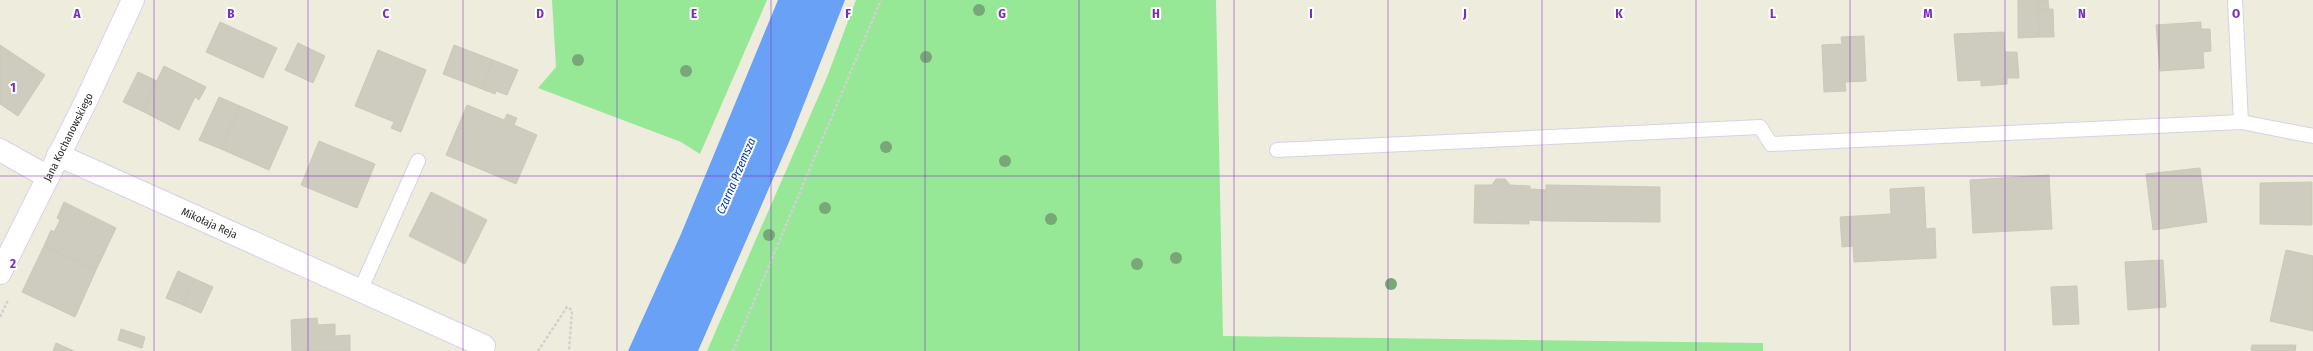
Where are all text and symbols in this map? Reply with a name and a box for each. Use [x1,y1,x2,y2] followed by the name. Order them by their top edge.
[72,6,81,21] text: A
[227,6,235,21] text: B
[383,6,390,21] text: C
[536,6,544,21] text: D
[691,6,697,21] text: E
[845,6,851,21] text: F
[998,6,1006,21] text: G
[1152,6,1160,21] text: H
[1309,6,1313,21] text: I
[1462,6,1467,21] text: J
[1615,6,1623,21] text: K
[1770,6,1776,21] text: L
[1923,6,1933,21] text: M
[2078,6,2086,21] text: N
[2232,6,2240,21] text: O
[10,80,16,95] text: 1
[40,91,95,183] street label: Jana Kochanowskiego
[714,136,758,216] water label: Czarna Przemsza
[179,205,240,241] street label: Mikołaja Reja
[9,256,16,271] text: 2

